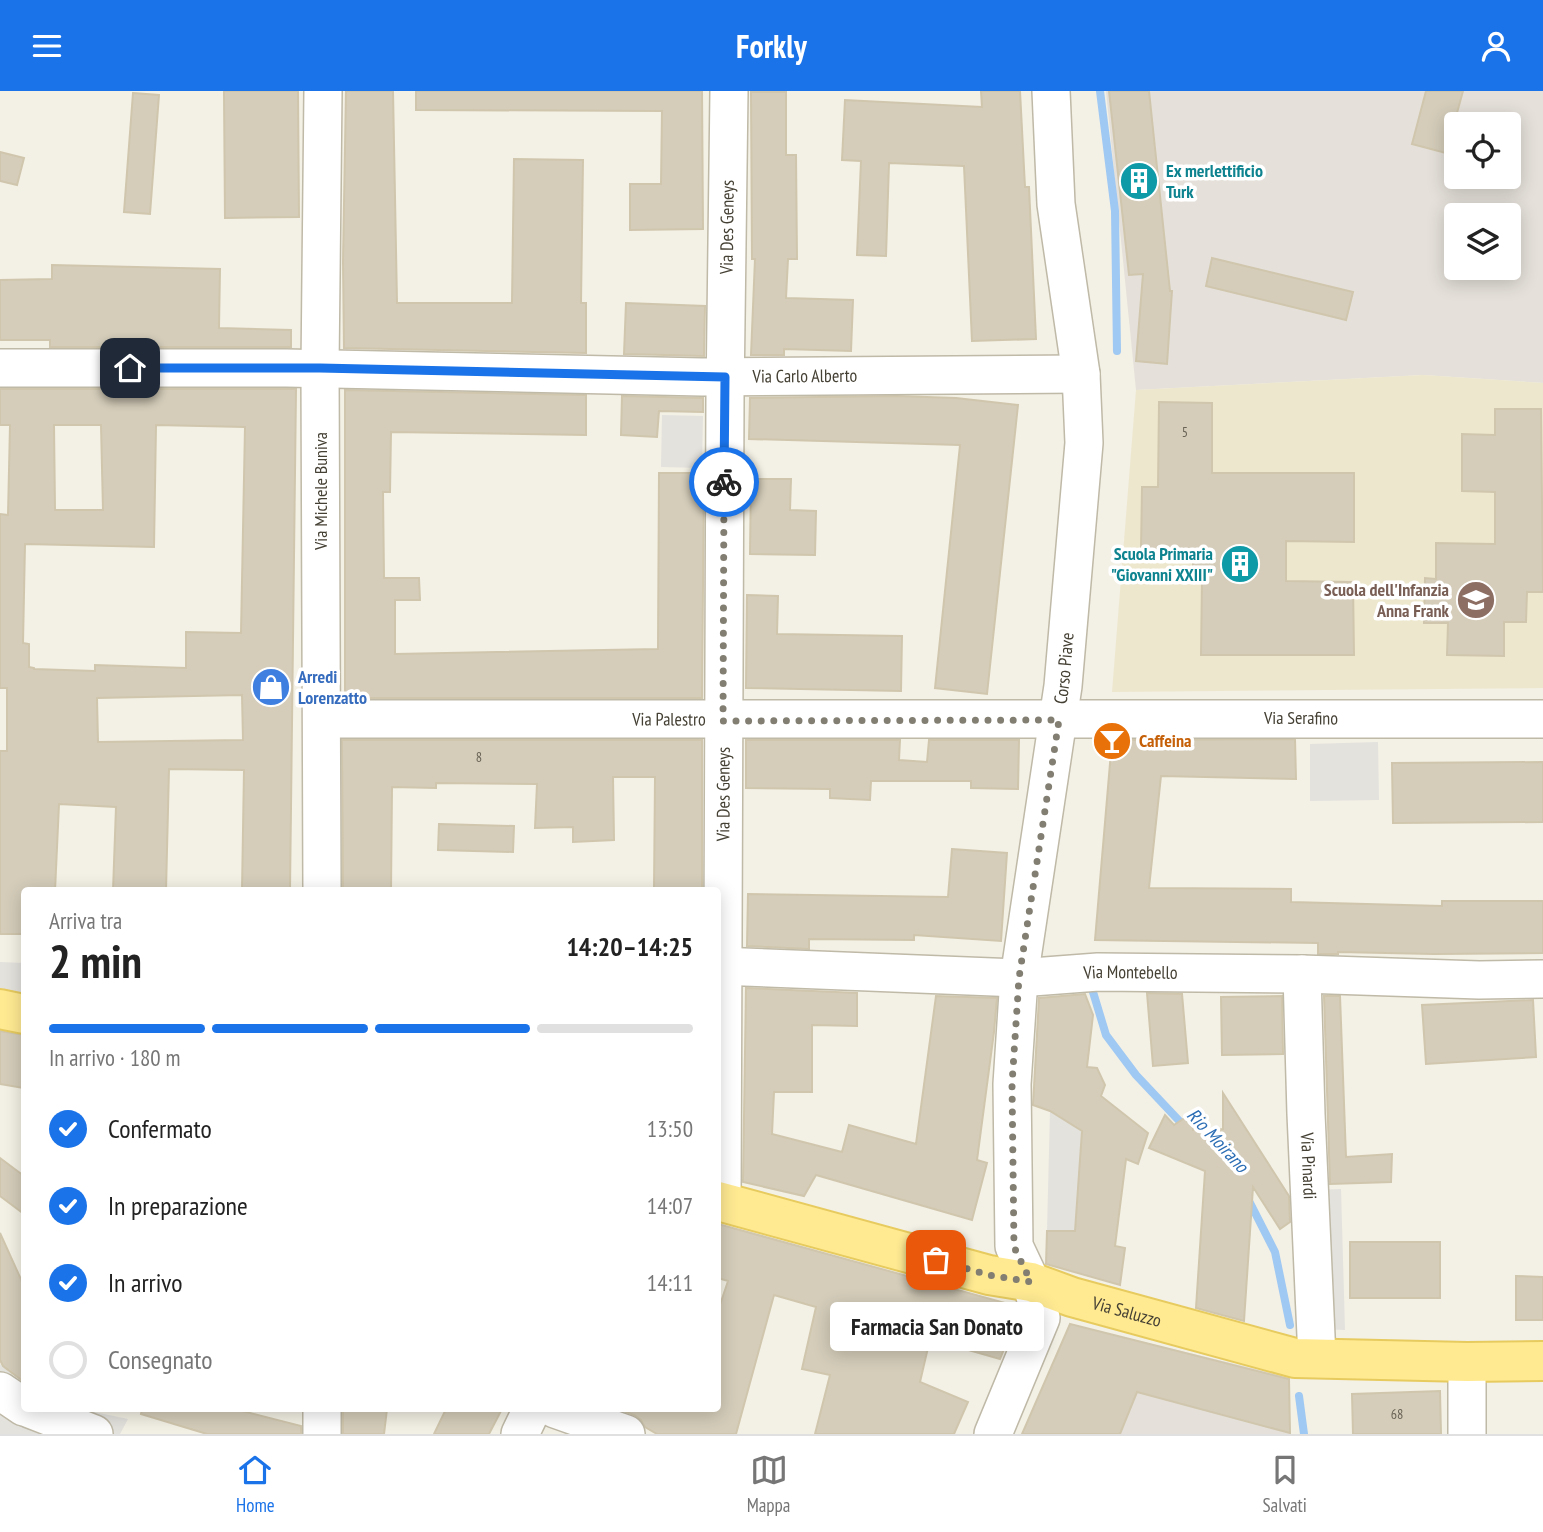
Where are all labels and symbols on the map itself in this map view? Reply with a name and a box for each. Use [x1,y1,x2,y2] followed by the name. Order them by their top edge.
[1166,159,1263,203] place label: Ex merlettificio Turk
[1118,160,1160,202] building icon: Ex merlettificio Turk
[715,180,739,275] street label: Via Des Geneys
[100,338,160,398] pin
[751,364,858,388] street label: Via Carlo Alberto
[1182,423,1188,441] house number: 5
[309,432,332,551] street label: Via Michele Buniva
[689,447,759,517] courier
[1111,542,1213,586] place label: Scuola Primaria "Giovanni XXIII"
[1219,543,1261,585] building icon: Scuola Primaria "Giovanni XXIII"
[1324,578,1450,622] place label: Scuola dell'Infanzia Anna Frank
[1455,579,1497,621] school or university icon: Scuola dell'Infanzia Anna Frank
[1048,632,1079,706] street label: Corso Piave
[297,665,367,709] place label: Arredi Lorenzatto
[250,666,292,708] shop icon: Arredi Lorenzatto
[1263,706,1338,729] street label: Via Serafino
[631,707,706,731] street label: Via Palestro
[1091,720,1133,762] bar icon: Caffeina
[1139,729,1191,752] place label: Caffeina
[711,747,735,842] street label: Via Des Geneys
[476,748,482,766] house number: 8
[1082,960,1178,984] street label: Via Montebello
[1182,1103,1255,1178] water label: Rio Moirano
[1296,1131,1322,1200] street label: Via Pinardi
[906,1230,966,1290] pin
[1089,1291,1164,1332] street label: Via Saluzzo
[829,1302,1043,1351] callout: Farmacia San Donato
[1391,1405,1403,1423] house number: 68

